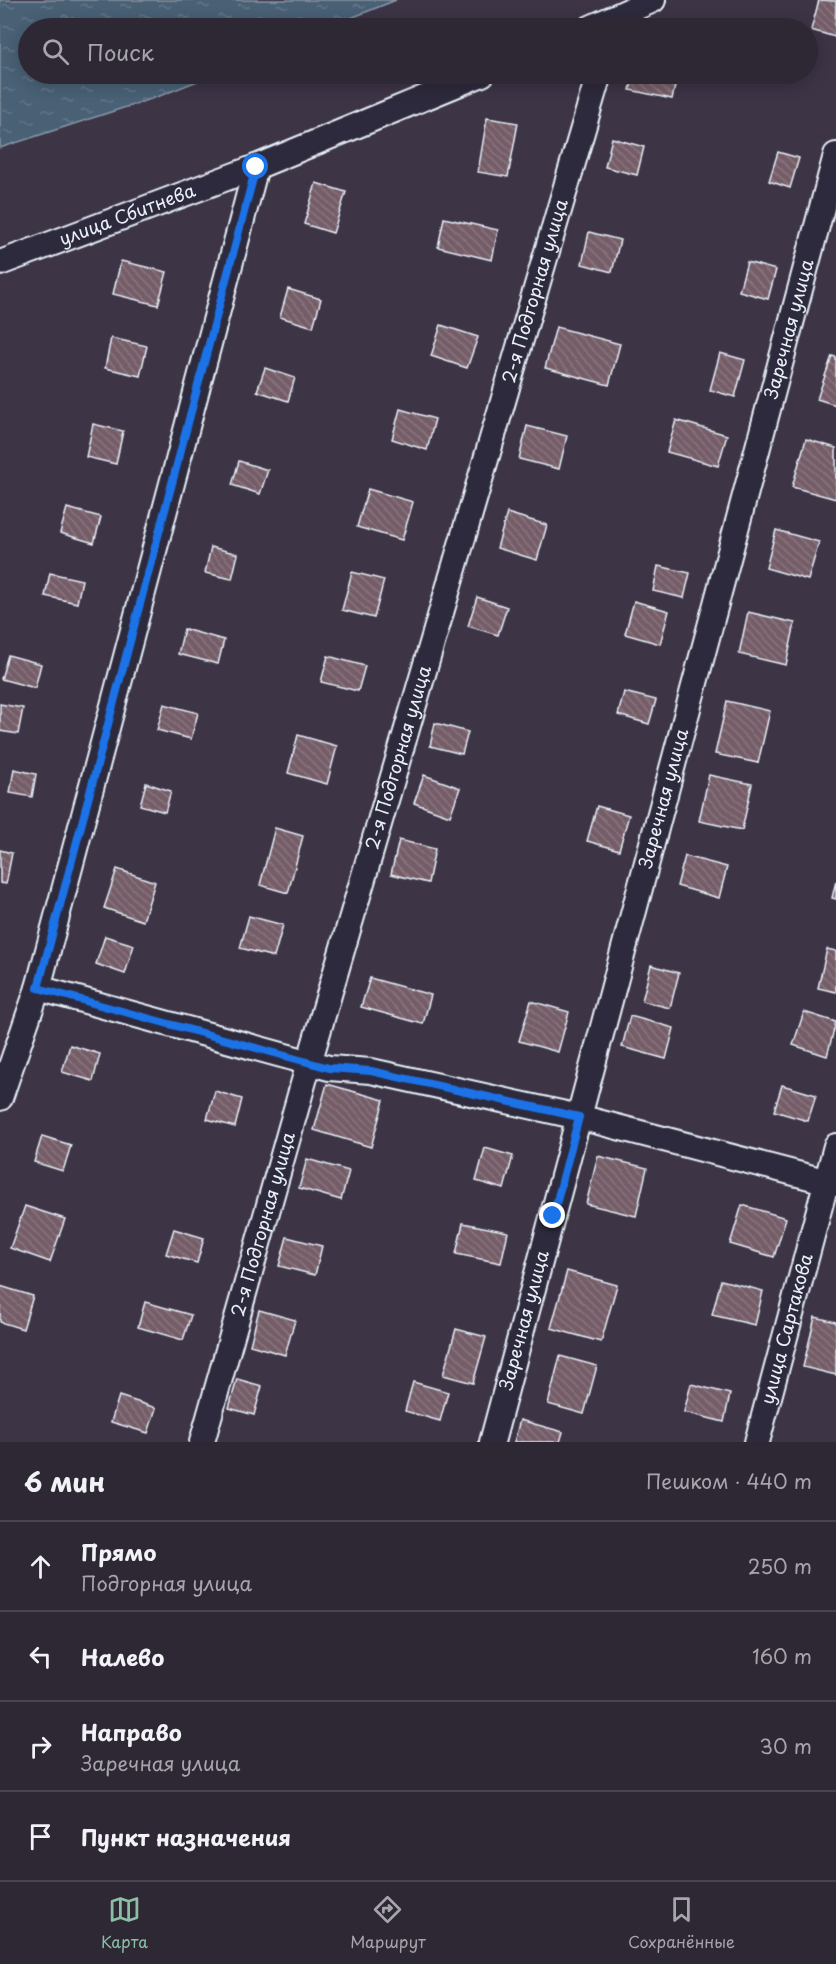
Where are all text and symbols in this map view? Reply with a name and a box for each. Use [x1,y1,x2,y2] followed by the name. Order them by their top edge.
[18,18,818,84] search box
[39,35,72,68] icon: search
[87,35,154,68] text: Поиск
[242,153,268,179] route start
[55,176,200,252] street label: улица Сбитнева
[494,195,574,386] street label: 2-я Подгорная улица
[756,255,820,402] street label: Заречная улица
[357,661,437,853] street label: 2-я Подгорная улица
[631,725,694,871] street label: Заречная улица
[223,1128,301,1320] street label: 2-я Подгорная улица
[539,1202,565,1228] route end
[492,1246,555,1393] street label: Заречная улица
[753,1249,819,1407] street label: улица Сартакова
[24,1462,105,1501] text: 6 мин
[646,1466,812,1496] text: Пешком · 440 m
[81,1535,156,1568] text: Прямо
[24,1550,57,1583] icon: ahead
[748,1551,812,1581] text: 250 m
[81,1568,252,1598] text: Подгорная улица
[24,1640,57,1673] icon: left
[81,1640,164,1673] text: Налево
[752,1641,812,1671] text: 160 m
[81,1715,182,1748] text: Направо
[24,1730,57,1763] icon: right
[759,1731,812,1761] text: 30 m
[81,1748,240,1778] text: Заречная улица
[24,1820,57,1853] icon: arrive
[81,1820,291,1853] text: Пункт назначения
[101,1893,148,1953] tab: Карта
[350,1893,426,1953] tab: Маршрут
[628,1893,735,1953] tab: Сохранённые

